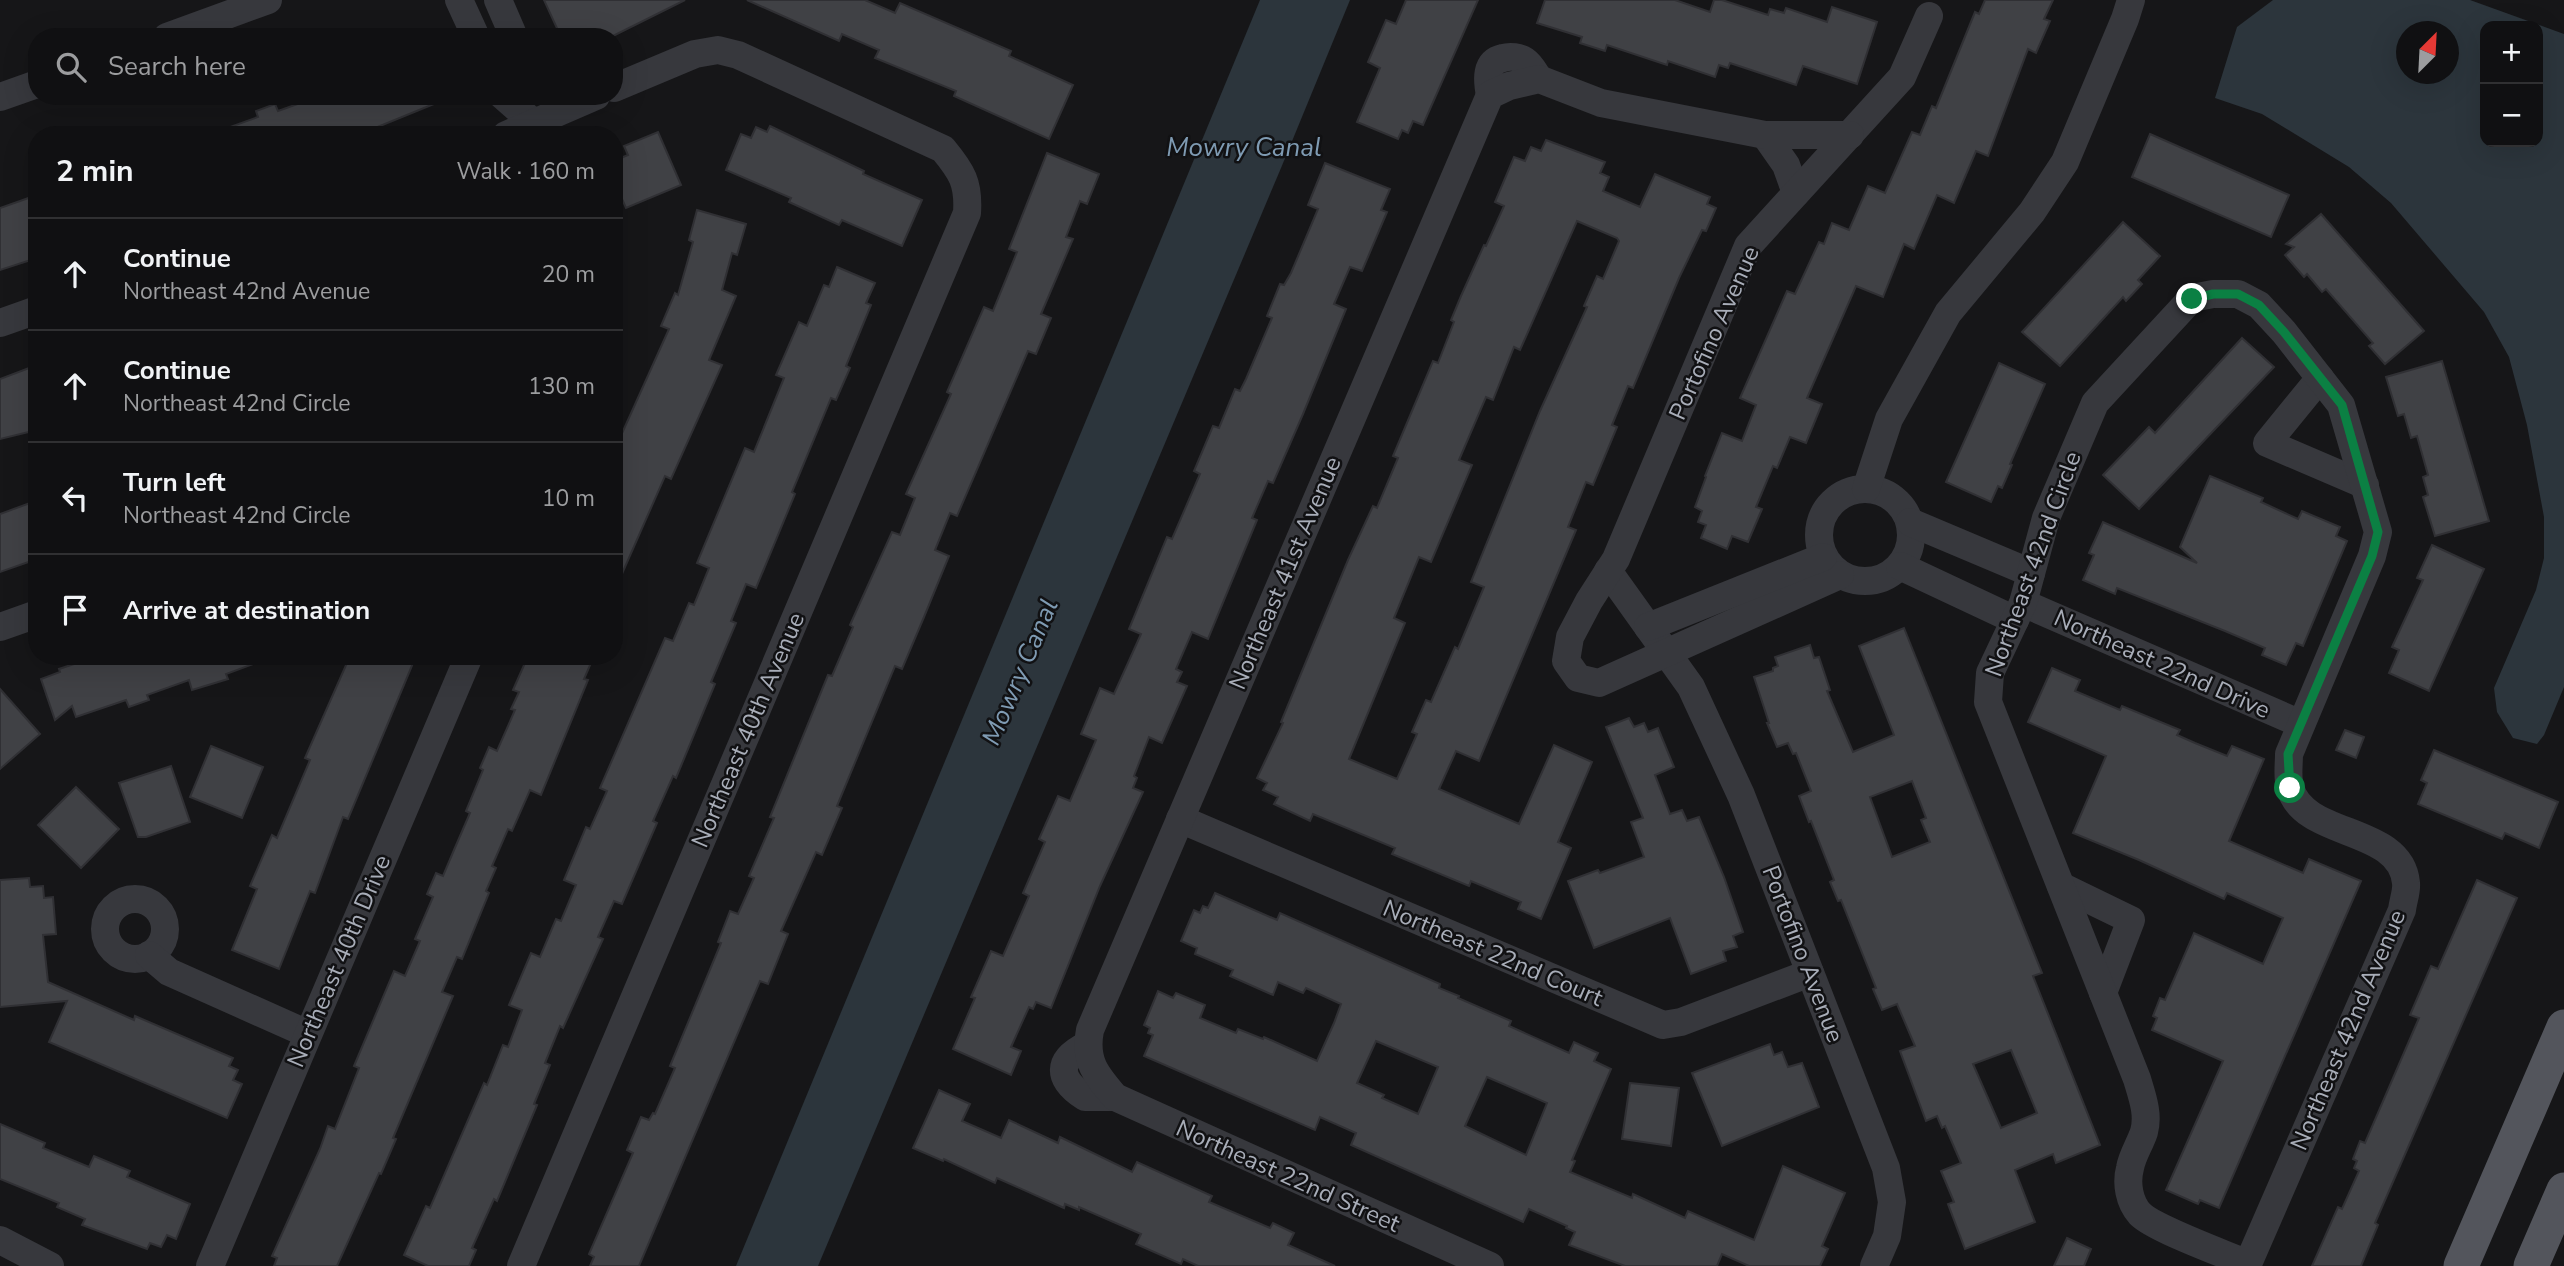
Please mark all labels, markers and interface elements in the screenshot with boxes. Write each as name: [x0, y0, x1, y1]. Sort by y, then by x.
north arrow: [2396, 21, 2459, 84]
map controls: [2480, 21, 2543, 147]
button: +: [2480, 21, 2543, 84]
search box: [28, 28, 623, 105]
icon: search: [52, 48, 90, 86]
text: Search here: [108, 49, 246, 84]
button: −: [2480, 84, 2543, 147]
water label: Mowry Canal: [1166, 130, 1322, 165]
text: 2 min: [56, 151, 134, 192]
text: Walk · 160 m: [456, 156, 595, 187]
text: Continue: [123, 241, 231, 276]
street label: Portofino Avenue: [1661, 241, 1767, 425]
icon: ahead: [56, 255, 94, 293]
text: 20 m: [542, 259, 595, 290]
text: Northeast 42nd Avenue: [123, 276, 370, 307]
route end: [2176, 283, 2207, 314]
text: Continue: [123, 353, 231, 388]
icon: ahead: [56, 367, 94, 405]
text: 130 m: [528, 371, 595, 402]
text: Northeast 42nd Circle: [123, 388, 351, 419]
street label: Northeast 42nd Circle: [1977, 447, 2089, 681]
street label: Northeast 41st Avenue: [1221, 452, 1349, 694]
text: Turn left: [123, 465, 226, 500]
icon: left: [56, 479, 94, 517]
text: 10 m: [542, 483, 595, 514]
text: Northeast 42nd Circle: [123, 500, 351, 531]
icon: arrive: [56, 591, 94, 629]
text: Arrive at destination: [123, 593, 370, 628]
water label: Mowry Canal: [973, 594, 1067, 750]
street label: Northeast 22nd Drive: [2049, 602, 2275, 726]
street label: Northeast 40th Avenue: [684, 608, 812, 852]
route start: [2274, 772, 2305, 803]
street label: Northeast 40th Drive: [280, 850, 398, 1072]
street label: Portofino Avenue: [1755, 861, 1851, 1047]
street label: Northeast 22nd Court: [1378, 892, 1609, 1014]
street label: Northeast 42nd Avenue: [2283, 905, 2413, 1155]
street label: Northeast 22nd Street: [1171, 1112, 1406, 1240]

